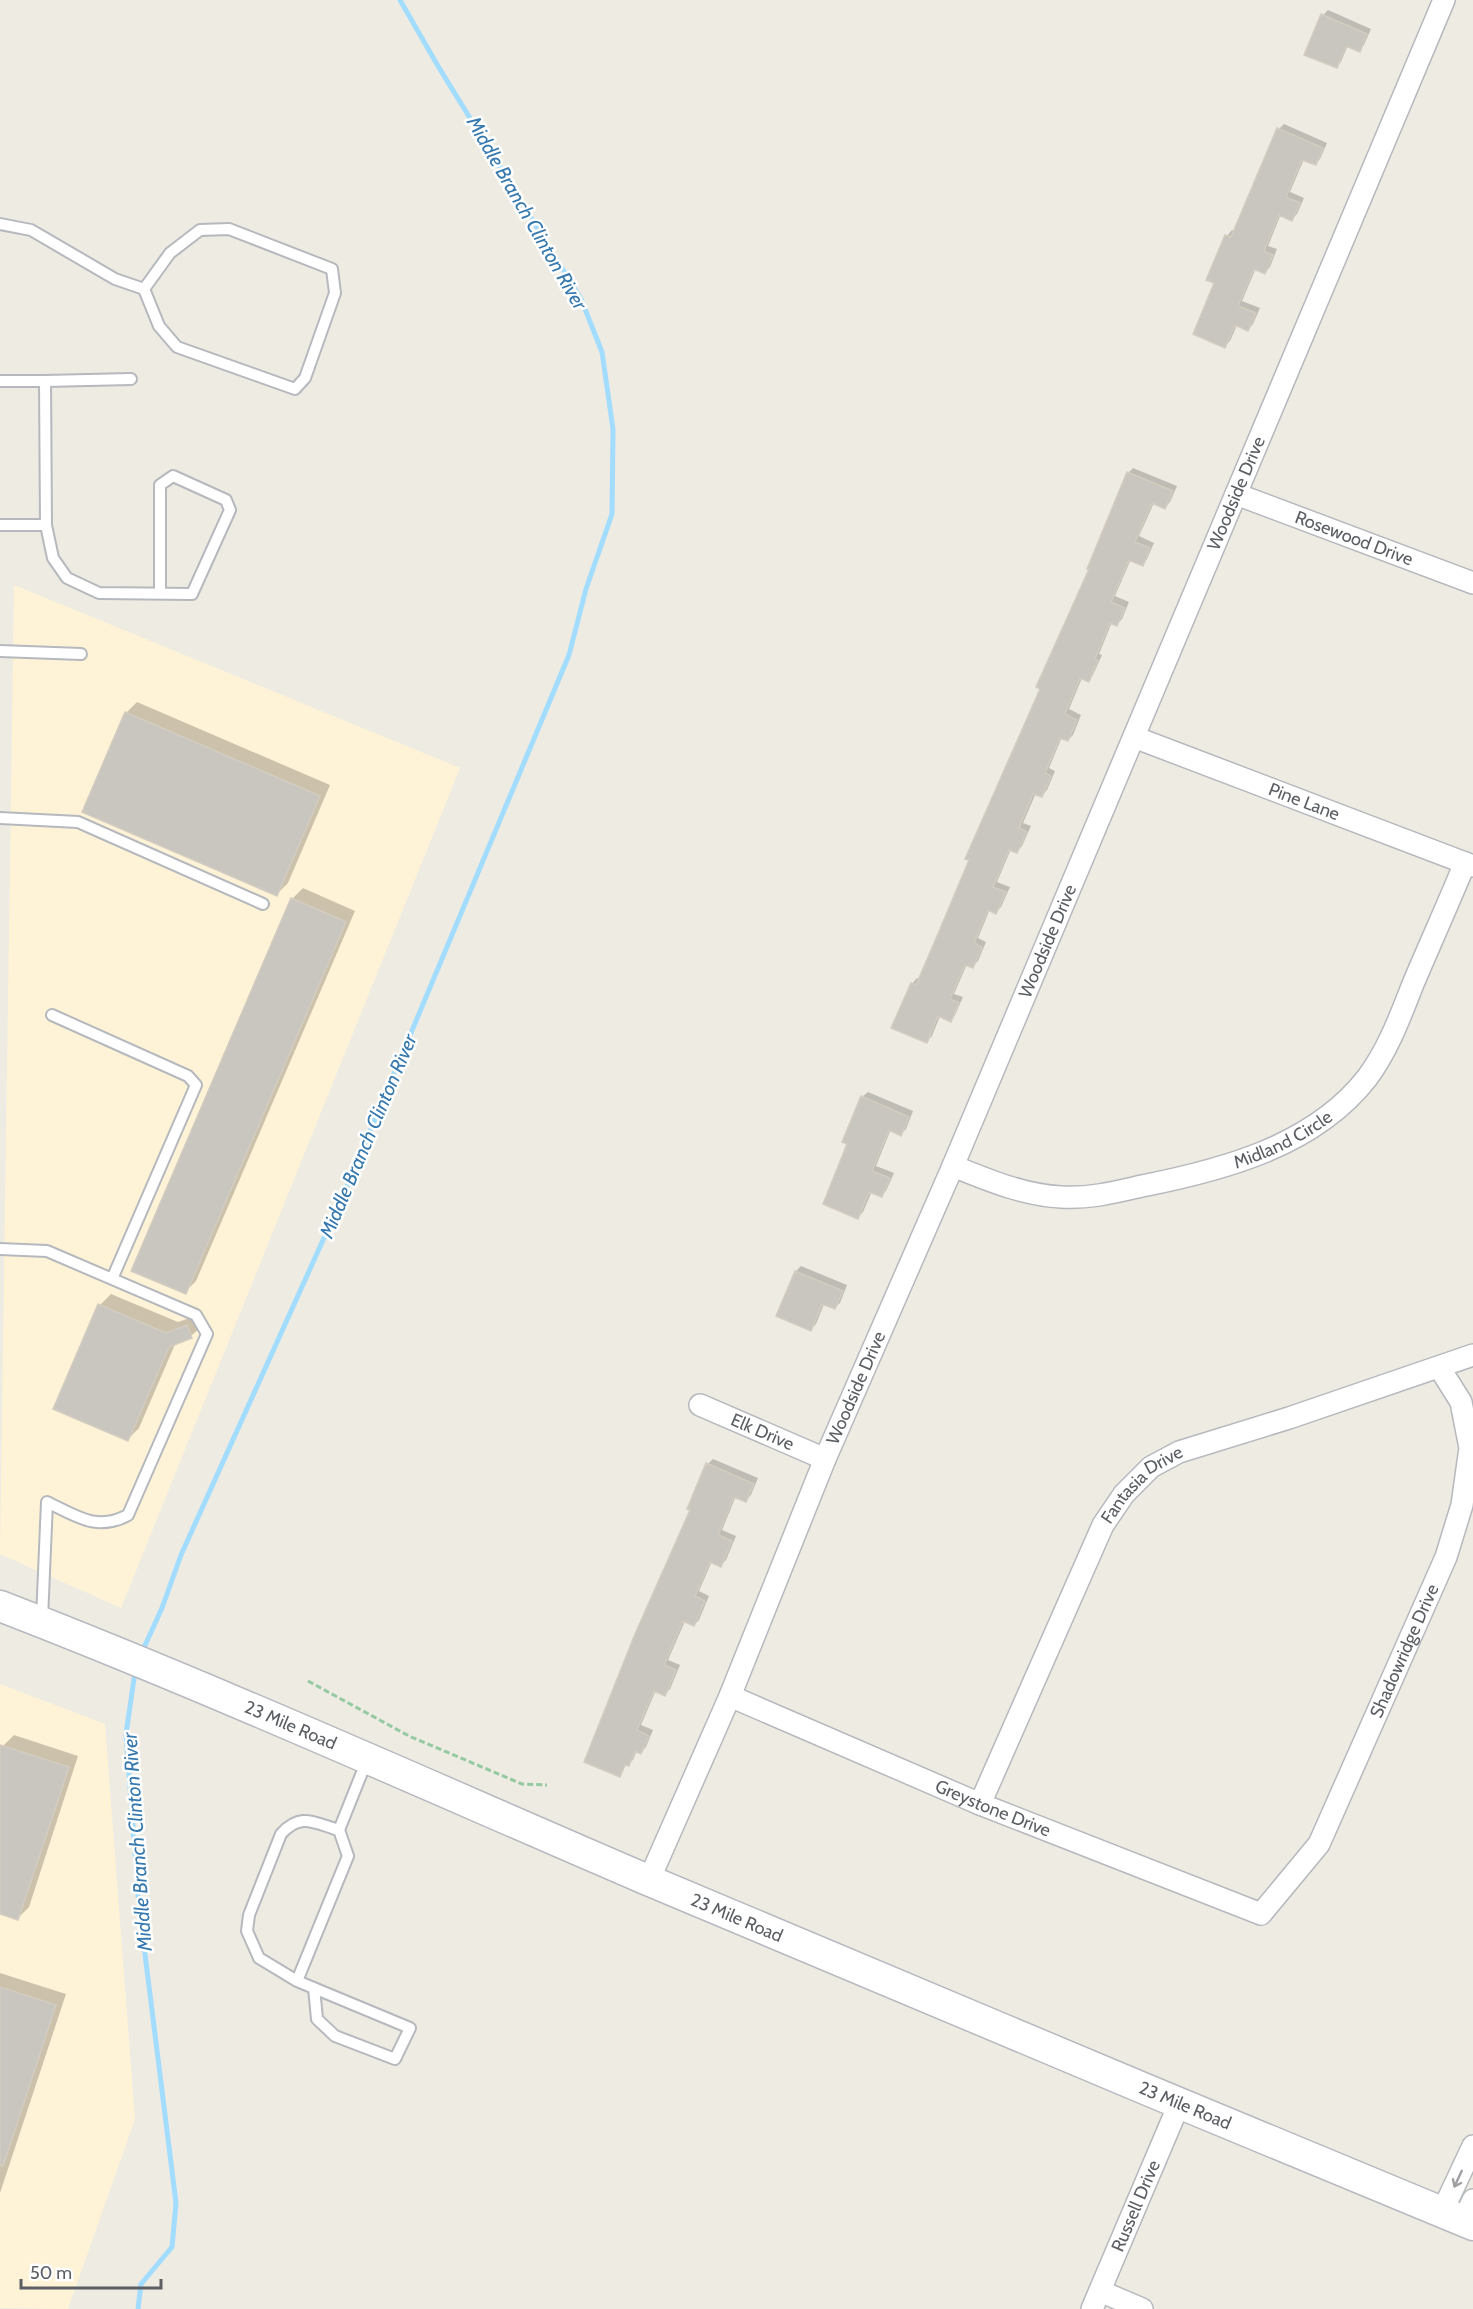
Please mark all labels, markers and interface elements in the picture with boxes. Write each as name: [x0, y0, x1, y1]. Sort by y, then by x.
water label: Middle Branch Clinton River: [461, 111, 593, 315]
street label: Woodside Drive: [1203, 433, 1270, 553]
street label: Rosewood Drive: [1292, 506, 1416, 570]
street label: Pine Lane: [1265, 778, 1343, 825]
street label: Woodside Drive: [1014, 881, 1081, 1001]
water label: Middle Branch Clinton River: [314, 1030, 422, 1242]
street label: Midland Circle: [1231, 1106, 1337, 1173]
street label: Woodside Drive: [822, 1328, 890, 1448]
street label: Elk Drive: [727, 1409, 797, 1455]
street label: Fantasia Drive: [1096, 1441, 1187, 1528]
street label: Shadowridge Drive: [1365, 1581, 1444, 1721]
street label: 23 Mile Road: [241, 1696, 340, 1755]
water label: Middle Branch Clinton River: [117, 1731, 157, 1953]
street label: Greystone Drive: [932, 1775, 1054, 1842]
street label: 23 Mile Road: [687, 1889, 786, 1947]
street label: 23 Mile Road: [1135, 2077, 1234, 2134]
street label: Russell Drive: [1107, 2157, 1165, 2255]
one-way arrow: [1451, 2169, 1463, 2187]
scale bar: [21, 2252, 160, 2290]
text: 50 m: [30, 2262, 72, 2284]

